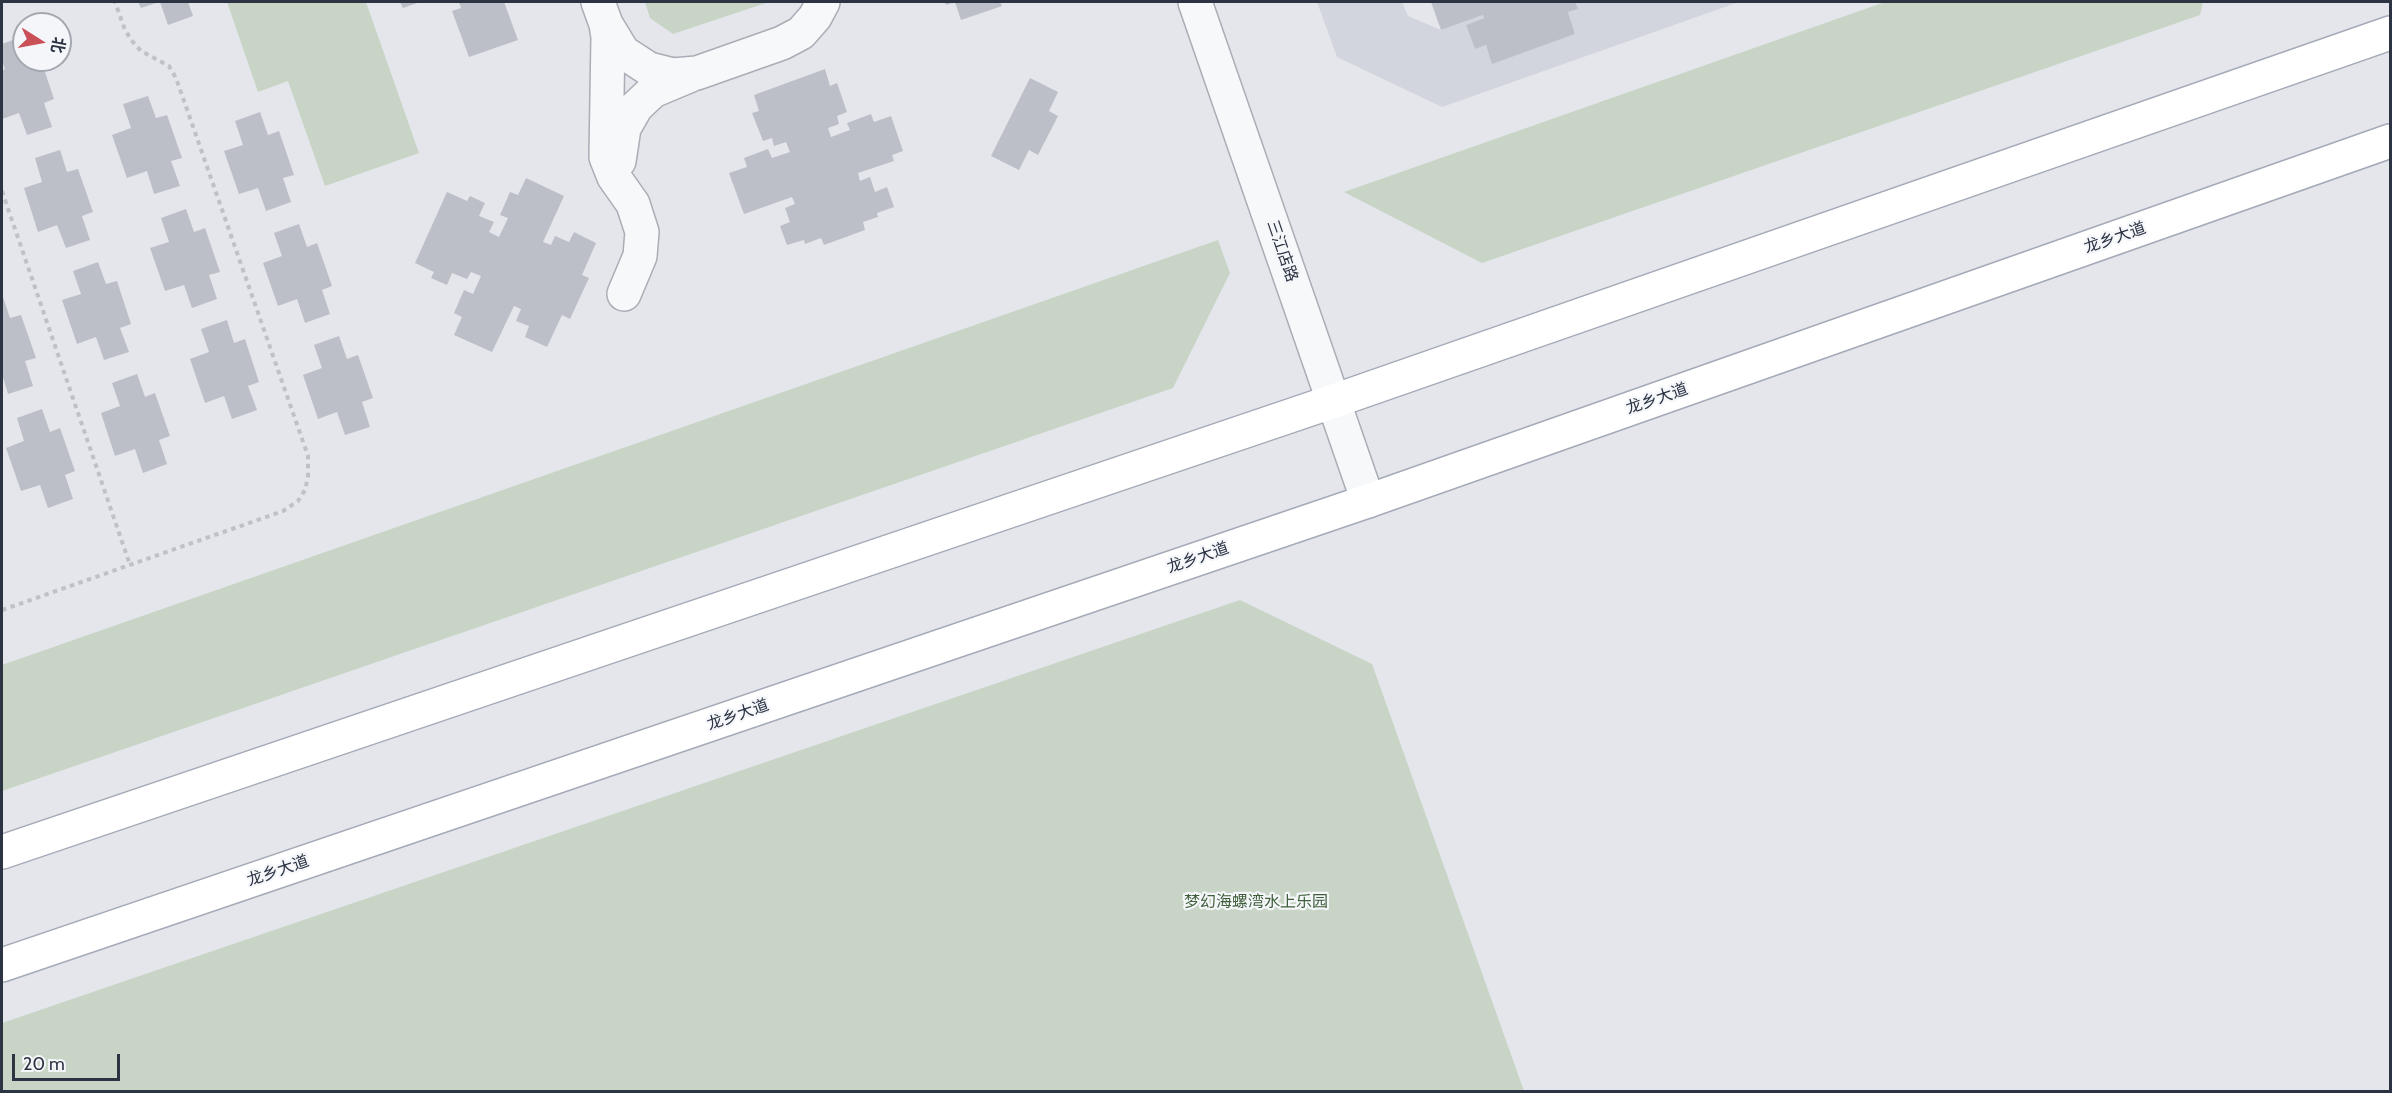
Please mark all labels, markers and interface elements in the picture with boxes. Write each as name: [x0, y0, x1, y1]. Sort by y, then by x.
north arrow: [12, 12, 72, 72]
text: 北: [47, 35, 69, 55]
street label: 三江店路: [1263, 218, 1301, 284]
street label: 龙乡大道: [2082, 219, 2148, 257]
street label: 龙乡大道: [1624, 380, 1690, 418]
street label: 龙乡大道: [1165, 539, 1231, 577]
street label: 龙乡大道: [705, 696, 771, 734]
street label: 龙乡大道: [245, 852, 311, 890]
park label: 梦幻海螺湾水上乐园: [1184, 892, 1328, 912]
scale bar: [15, 1042, 123, 1080]
text: 20 m: [23, 1053, 65, 1075]

